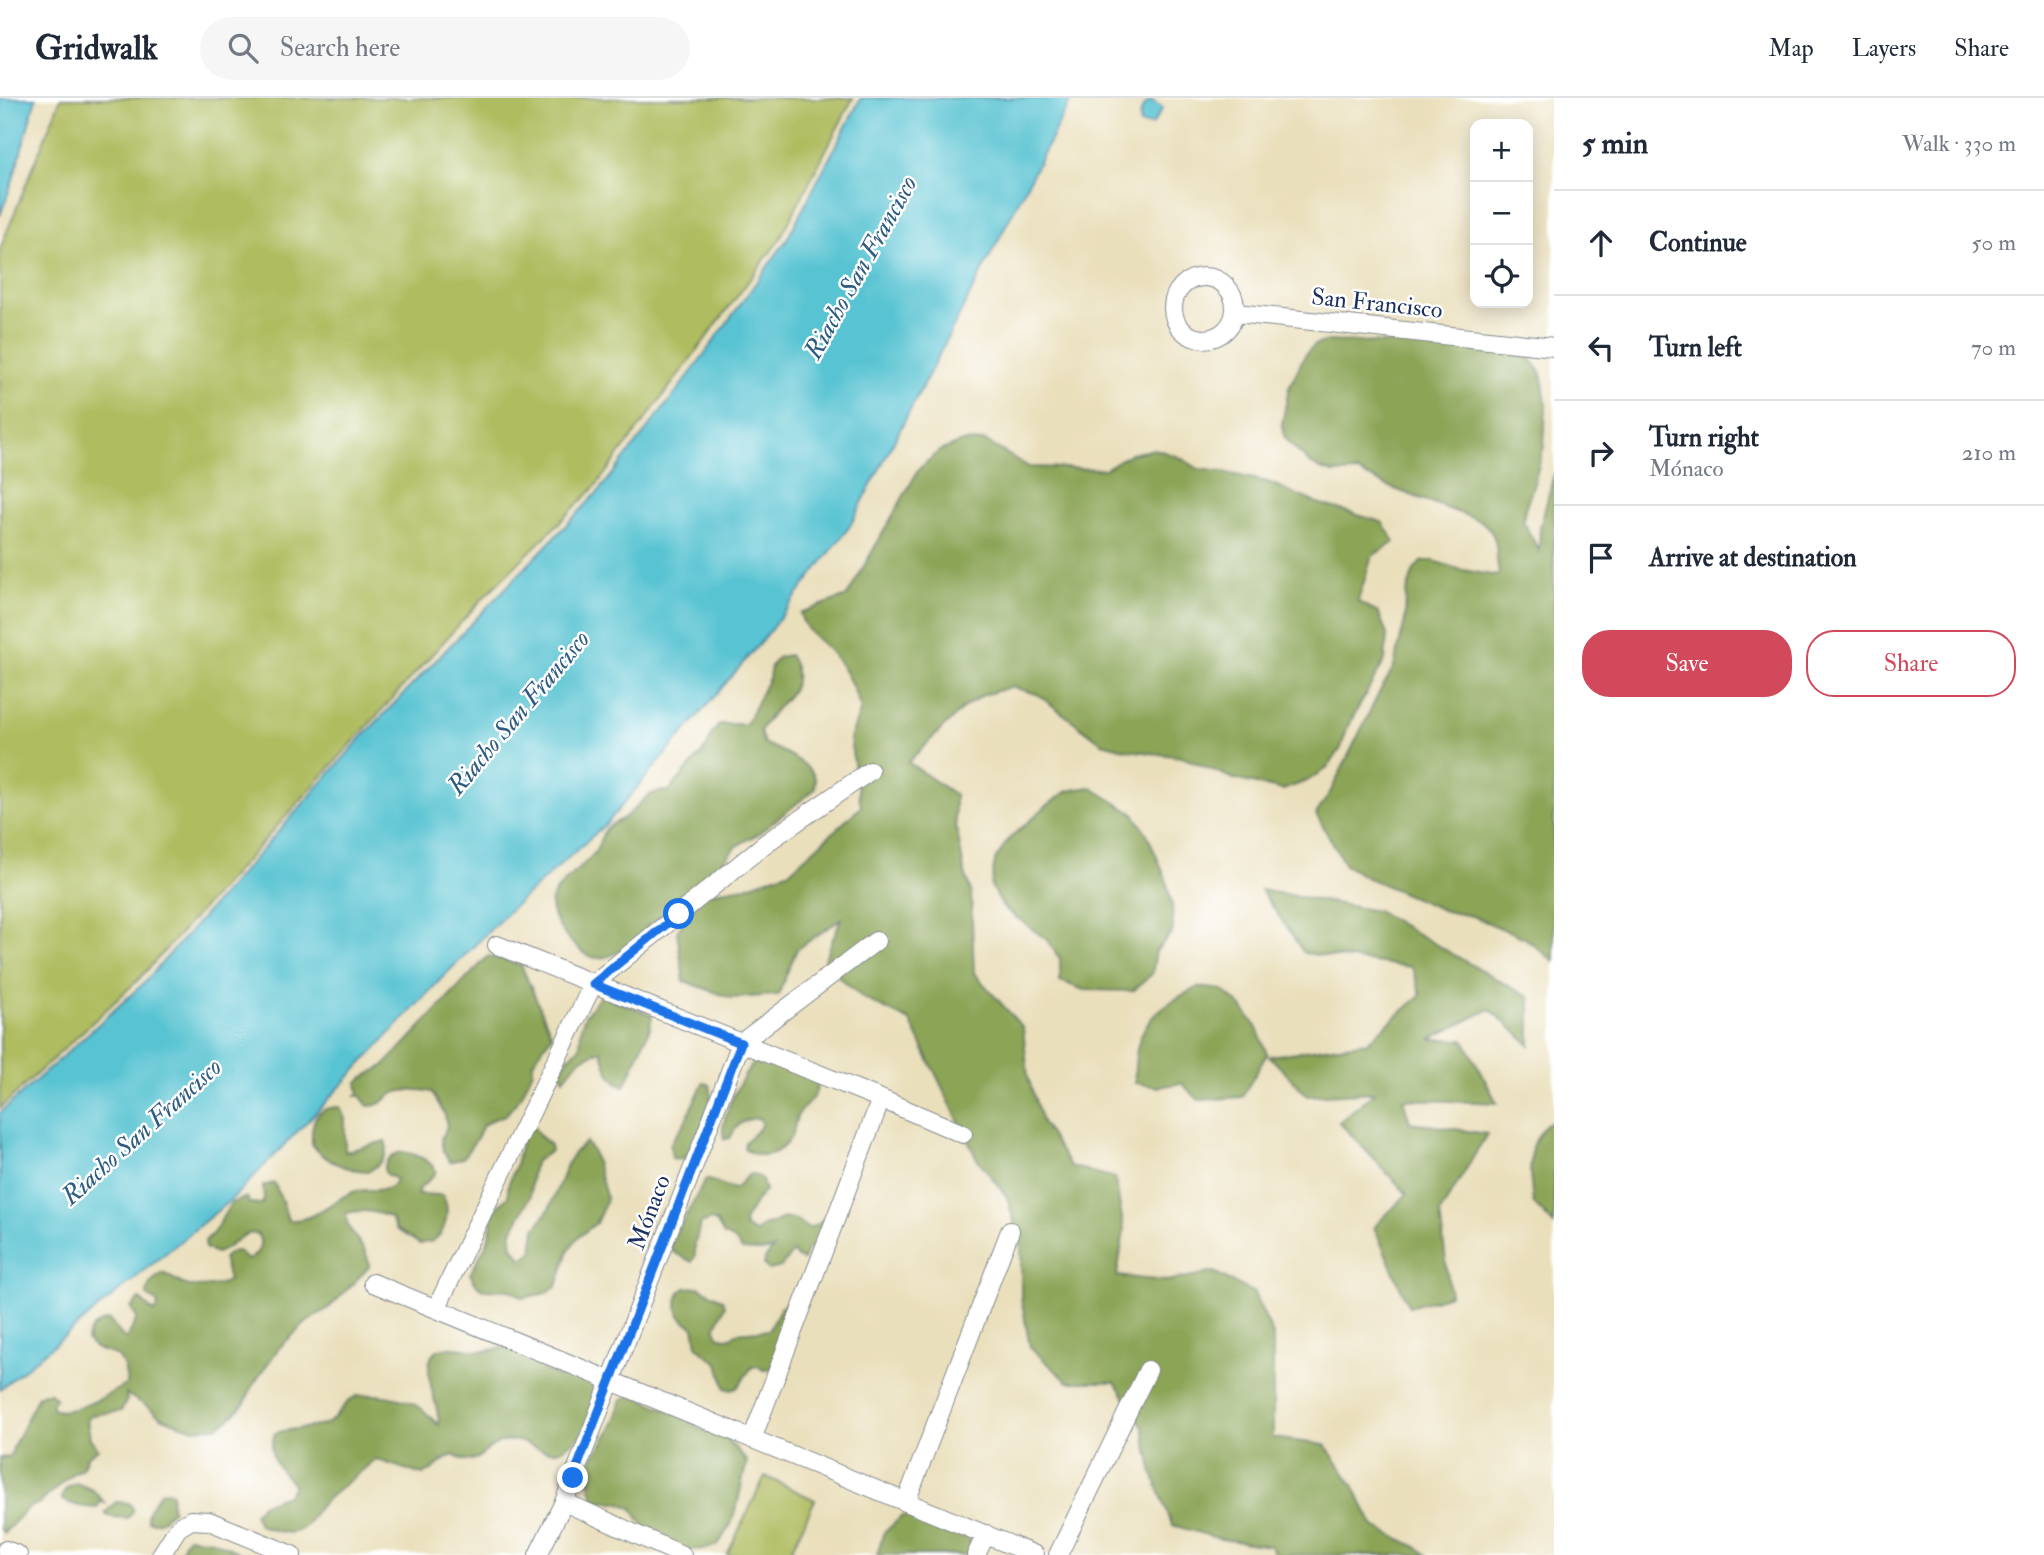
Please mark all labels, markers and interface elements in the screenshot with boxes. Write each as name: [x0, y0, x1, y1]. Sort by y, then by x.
search box: [200, 17, 690, 80]
text: Gridwalk: [35, 28, 158, 69]
icon: search: [224, 29, 262, 67]
text: Search here: [280, 32, 400, 64]
text: Map: [1769, 33, 1814, 64]
text: Layers: [1852, 33, 1916, 64]
text: Share: [1954, 33, 2009, 64]
map controls: [1470, 119, 1533, 308]
button: +: [1470, 119, 1533, 182]
text: 5 min: [1582, 125, 1648, 162]
text: Walk · 330 m: [1902, 129, 2016, 158]
water label: Riacho San Francisco: [797, 170, 924, 366]
button: −: [1470, 182, 1533, 245]
icon: ahead: [1582, 224, 1620, 262]
text: Continue: [1649, 227, 1747, 259]
text: 50 m: [1972, 228, 2016, 257]
button: locate: [1470, 245, 1533, 308]
street label: San Francisco: [1310, 281, 1444, 326]
icon: left: [1582, 329, 1620, 367]
text: Turn left: [1649, 332, 1742, 364]
text: 70 m: [1971, 333, 2016, 362]
text: Turn right: [1649, 422, 1759, 454]
icon: right: [1582, 434, 1620, 472]
text: 210 m: [1962, 438, 2016, 467]
text: Mónaco: [1649, 454, 1723, 483]
icon: arrive: [1582, 539, 1620, 577]
text: Arrive at destination: [1649, 542, 1857, 574]
water label: Riacho San Francisco: [440, 624, 597, 802]
button: Save: [1582, 630, 1792, 697]
button: Share: [1806, 630, 2016, 697]
route start: [663, 898, 694, 929]
water label: Riacho San Francisco: [54, 1051, 228, 1213]
street label: Mónaco: [621, 1170, 678, 1254]
route end: [557, 1462, 588, 1493]

